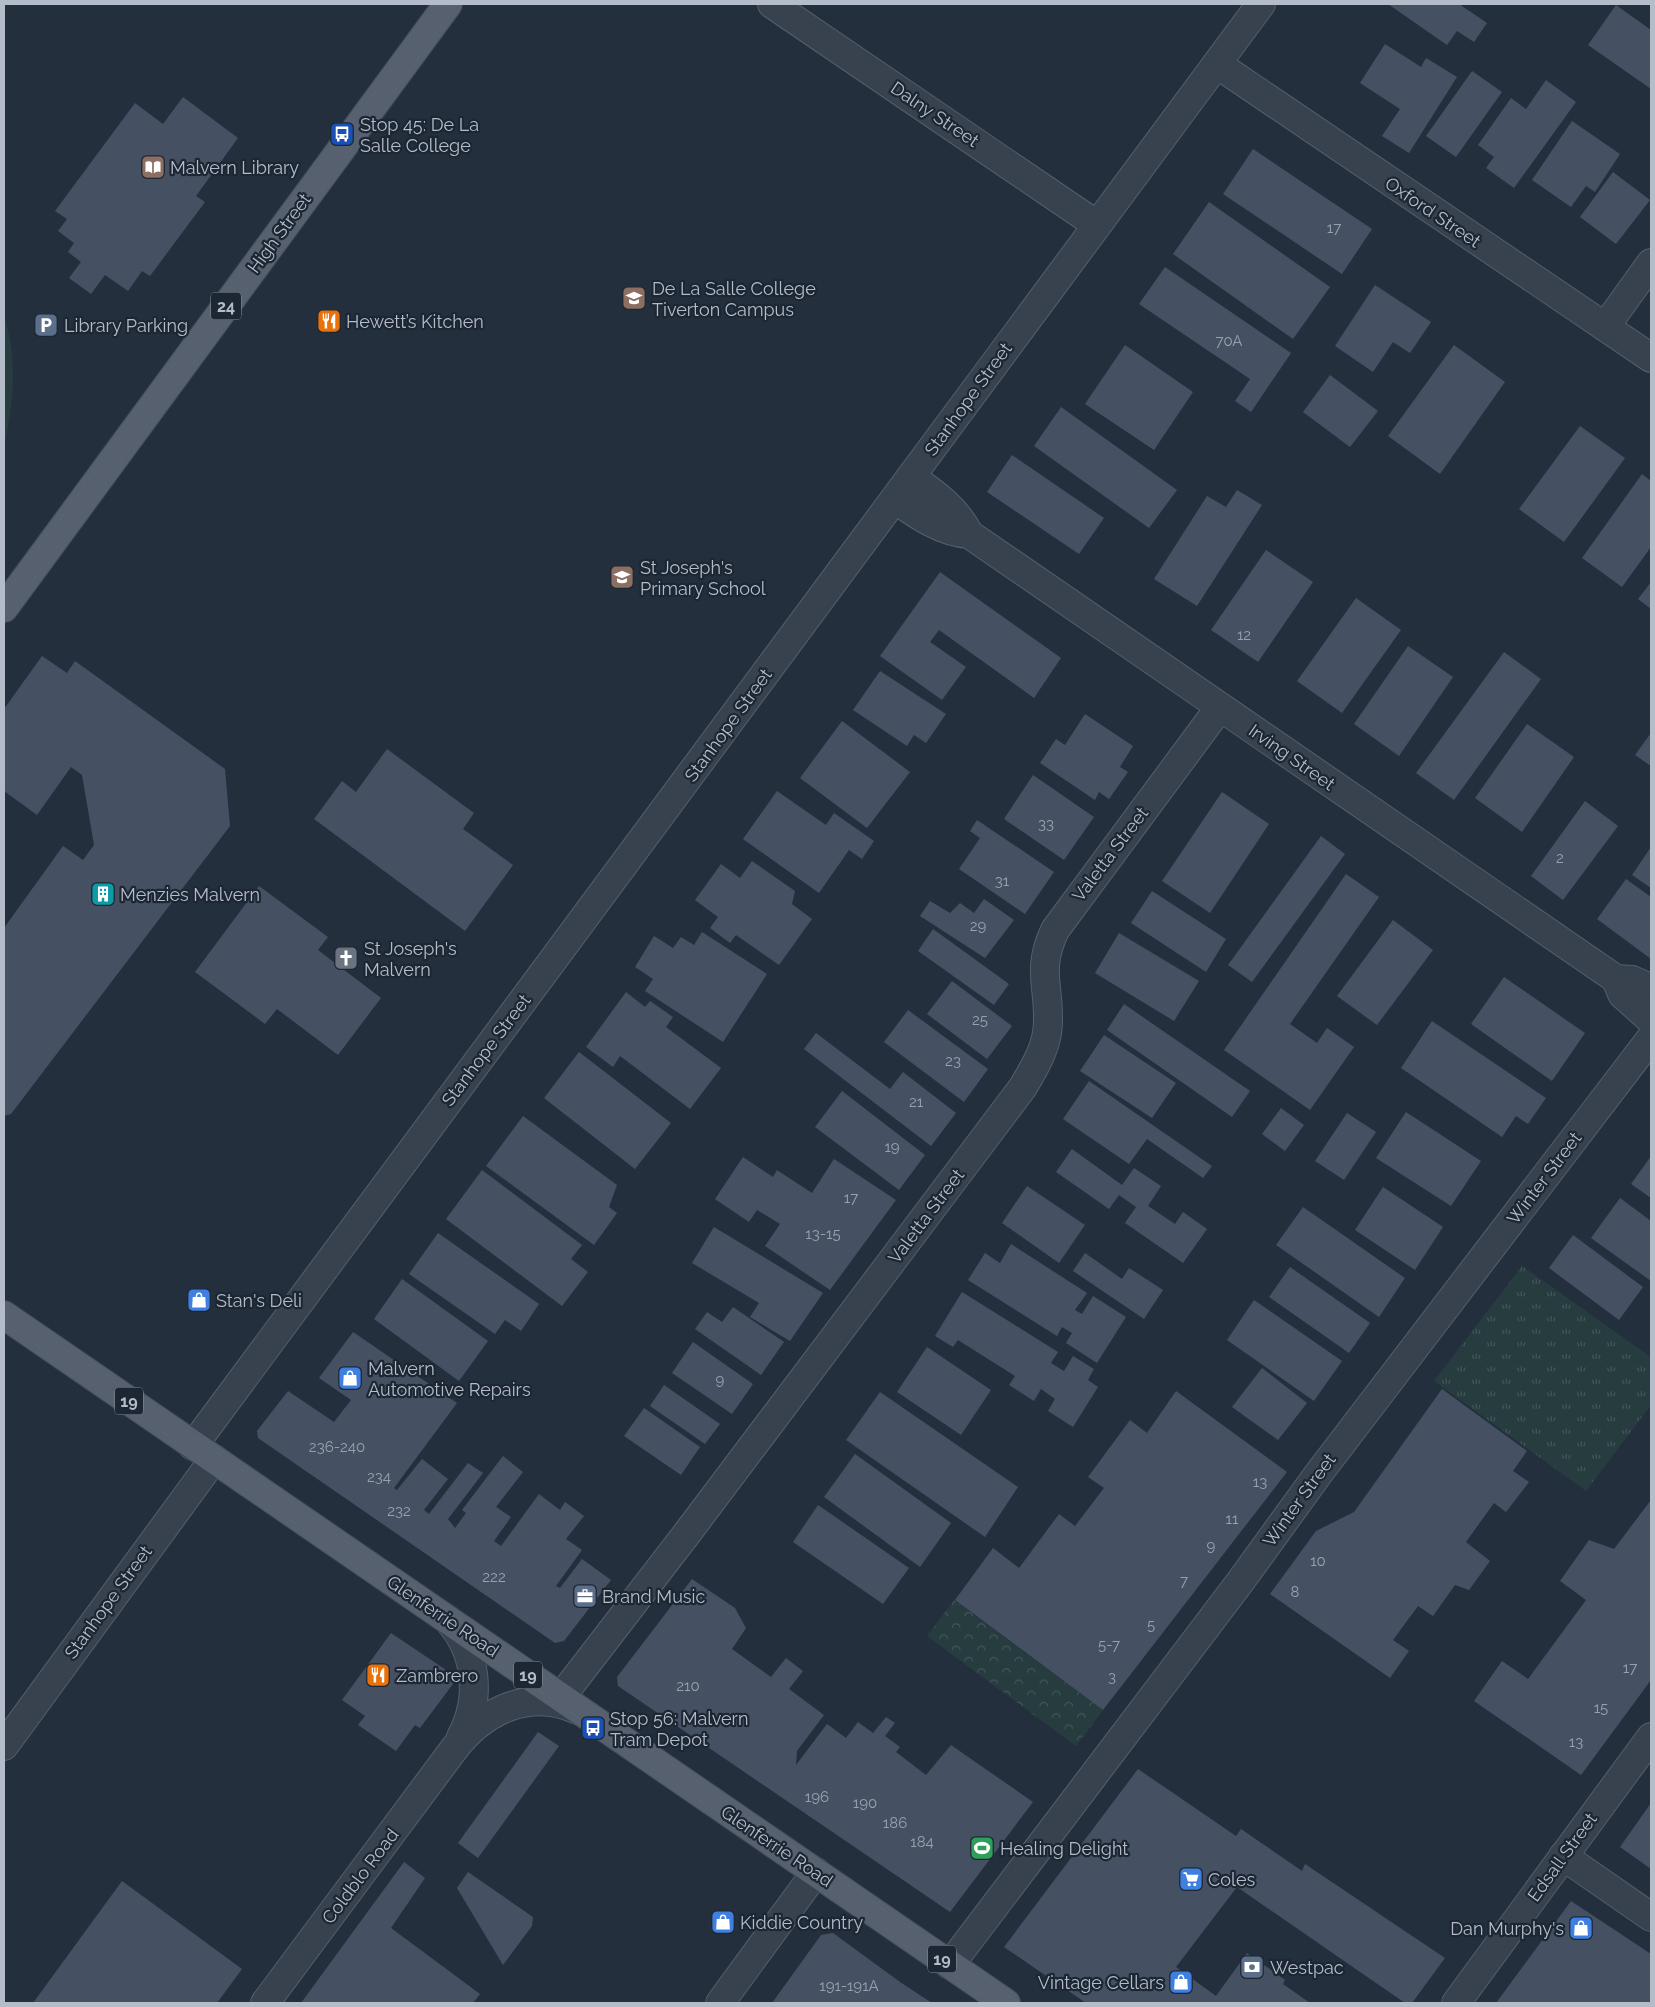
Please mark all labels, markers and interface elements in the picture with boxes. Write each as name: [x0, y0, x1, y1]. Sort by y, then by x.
street label: Dalny Street: [887, 77, 983, 151]
place label: Stop 45: De La Salle College: [360, 114, 479, 156]
bus stop icon: Stop 45: De La Salle College: [329, 121, 355, 147]
library icon: Malvern Library: [140, 154, 166, 180]
place label: Malvern Library: [170, 157, 299, 178]
street label: Oxford Street: [1381, 172, 1485, 252]
street label: High Street: [243, 189, 315, 277]
house number: 17: [1327, 219, 1341, 237]
place label: De La Salle College Tiverton Campus: [652, 278, 816, 320]
school or university icon: De La Salle College Tiverton Campus: [621, 285, 647, 311]
road number: 24: [211, 292, 241, 320]
restaurant icon: Hewett’s Kitchen: [316, 308, 342, 334]
place label: Hewett’s Kitchen: [346, 311, 484, 332]
parking icon: Library Parking: [33, 312, 59, 338]
place label: Library Parking: [64, 315, 188, 336]
house number: 70A: [1215, 332, 1243, 350]
street label: Stanhope Street: [920, 338, 1016, 460]
place label: St Joseph's Primary School: [640, 557, 766, 599]
school or university icon: St Joseph's Primary School: [609, 564, 635, 590]
house number: 12: [1237, 626, 1251, 644]
street label: Stanhope Street: [680, 664, 776, 786]
street label: Irving Street: [1245, 720, 1339, 794]
street label: Valetta Street: [1068, 803, 1152, 905]
house number: 33: [1038, 815, 1054, 833]
house number: 2: [1556, 849, 1564, 867]
house number: 31: [995, 872, 1010, 890]
building icon: Menzies Malvern: [90, 881, 116, 907]
place label: Menzies Malvern: [120, 884, 260, 905]
house number: 29: [970, 917, 987, 935]
place label: St Joseph's Malvern: [364, 938, 457, 980]
church icon: St Joseph's Malvern: [333, 945, 359, 971]
street label: Stanhope Street: [437, 990, 535, 1110]
house number: 25: [972, 1011, 988, 1029]
house number: 23: [945, 1052, 961, 1070]
house number: 21: [909, 1093, 924, 1111]
street label: Winter Street: [1503, 1128, 1585, 1228]
house number: 19: [884, 1138, 900, 1156]
street label: Valetta Street: [884, 1165, 968, 1267]
house number: 17: [844, 1189, 858, 1207]
house number: 13-15: [805, 1225, 841, 1243]
shop icon: Stan's Deli: [186, 1287, 212, 1313]
place label: Stan's Deli: [216, 1290, 302, 1311]
place label: Malvern Automotive Repairs: [368, 1358, 531, 1400]
shop icon: Malvern Automotive Repairs: [337, 1365, 363, 1391]
house number: 9: [716, 1371, 725, 1389]
road number: 19: [115, 1388, 143, 1414]
house number: 236-240: [309, 1438, 365, 1456]
street label: Winter Street: [1258, 1449, 1340, 1551]
house number: 234: [367, 1468, 391, 1486]
house number: 13: [1253, 1473, 1267, 1491]
house number: 232: [387, 1502, 411, 1520]
house number: 11: [1226, 1510, 1239, 1528]
house number: 9: [1207, 1537, 1216, 1555]
street label: Stanhope Street: [60, 1541, 156, 1663]
house number: 10: [1310, 1552, 1326, 1570]
house number: 222: [482, 1568, 506, 1586]
street label: Glenferrie Road: [383, 1571, 503, 1661]
house number: 7: [1180, 1572, 1188, 1590]
office icon: Brand Music: [572, 1583, 598, 1609]
house number: 8: [1291, 1583, 1300, 1601]
place label: Brand Music: [602, 1586, 705, 1607]
house number: 5: [1147, 1616, 1155, 1634]
house number: 5-7: [1098, 1636, 1120, 1654]
house number: 17: [1623, 1659, 1637, 1677]
restaurant icon: Zambrero: [365, 1662, 391, 1688]
road number: 19: [514, 1662, 542, 1688]
place label: Zambrero: [396, 1665, 478, 1686]
house number: 3: [1108, 1668, 1116, 1686]
house number: 210: [676, 1677, 700, 1695]
house number: 15: [1594, 1699, 1608, 1717]
place label: Stop 56: Malvern Tram Depot: [610, 1708, 748, 1750]
bus stop icon: Stop 56: Malvern Tram Depot: [580, 1715, 606, 1741]
house number: 13: [1569, 1733, 1583, 1751]
house number: 196: [805, 1788, 829, 1806]
house number: 190: [853, 1794, 877, 1812]
street label: Glenferrie Road: [717, 1801, 837, 1891]
street label: Edsall Street: [1523, 1809, 1601, 1905]
house number: 186: [883, 1814, 907, 1832]
street label: Coldblo Road: [317, 1824, 403, 1928]
house number: 184: [910, 1833, 934, 1851]
sports icon: Healing Delight: [969, 1835, 995, 1861]
place label: Healing Delight: [1000, 1838, 1128, 1859]
supermarket icon: Coles: [1178, 1866, 1204, 1892]
place label: Coles: [1208, 1869, 1256, 1890]
shop icon: Kiddie Country: [710, 1909, 736, 1935]
place label: Kiddie Country: [740, 1912, 863, 1933]
shop icon: Dan Murphy's: [1568, 1915, 1594, 1941]
place label: Dan Murphy's: [1450, 1918, 1564, 1939]
road number: 19: [928, 1946, 956, 1972]
bank icon: Westpac: [1239, 1954, 1265, 1980]
place label: Westpac: [1270, 1957, 1344, 1978]
shop icon: Vintage Cellars: [1168, 1969, 1194, 1995]
place label: Vintage Cellars: [1038, 1972, 1164, 1993]
house number: 191-191A: [819, 1977, 879, 1995]

